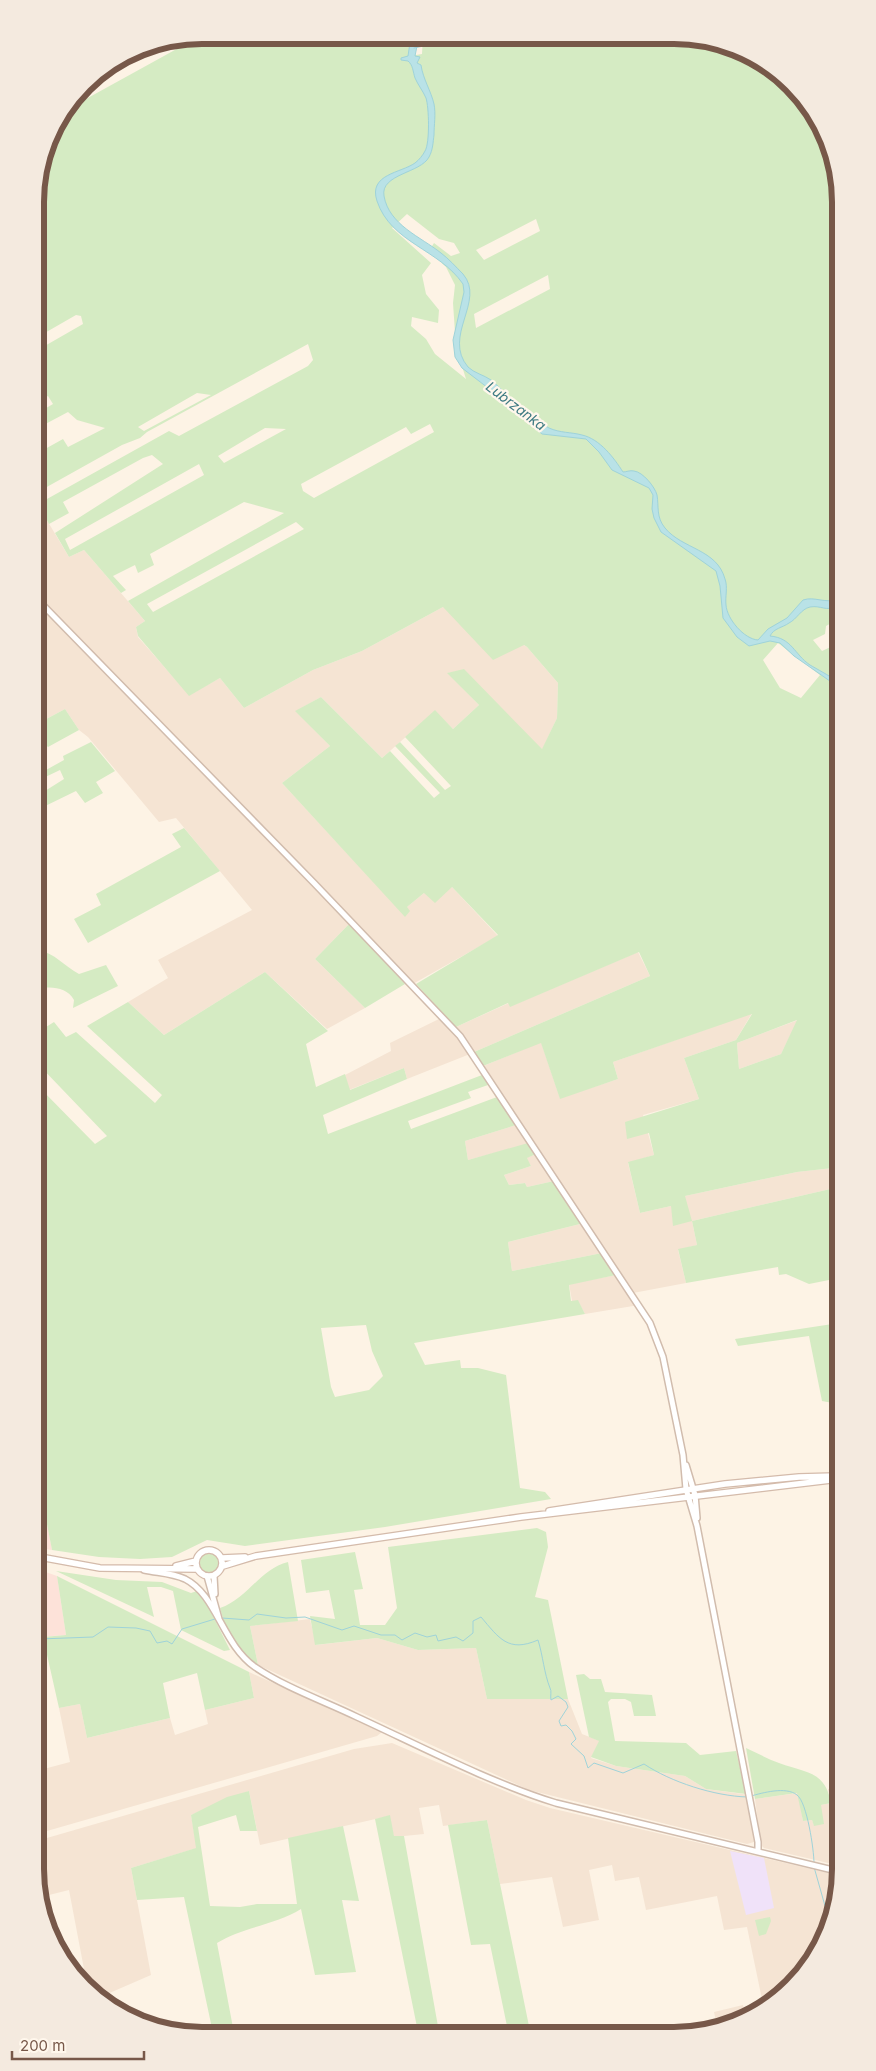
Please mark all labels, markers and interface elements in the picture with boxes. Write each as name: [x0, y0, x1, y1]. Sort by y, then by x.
water label: Lubrzanka: [483, 378, 550, 434]
scale bar: [12, 2028, 145, 2060]
text: 200 m: [20, 2036, 65, 2055]

